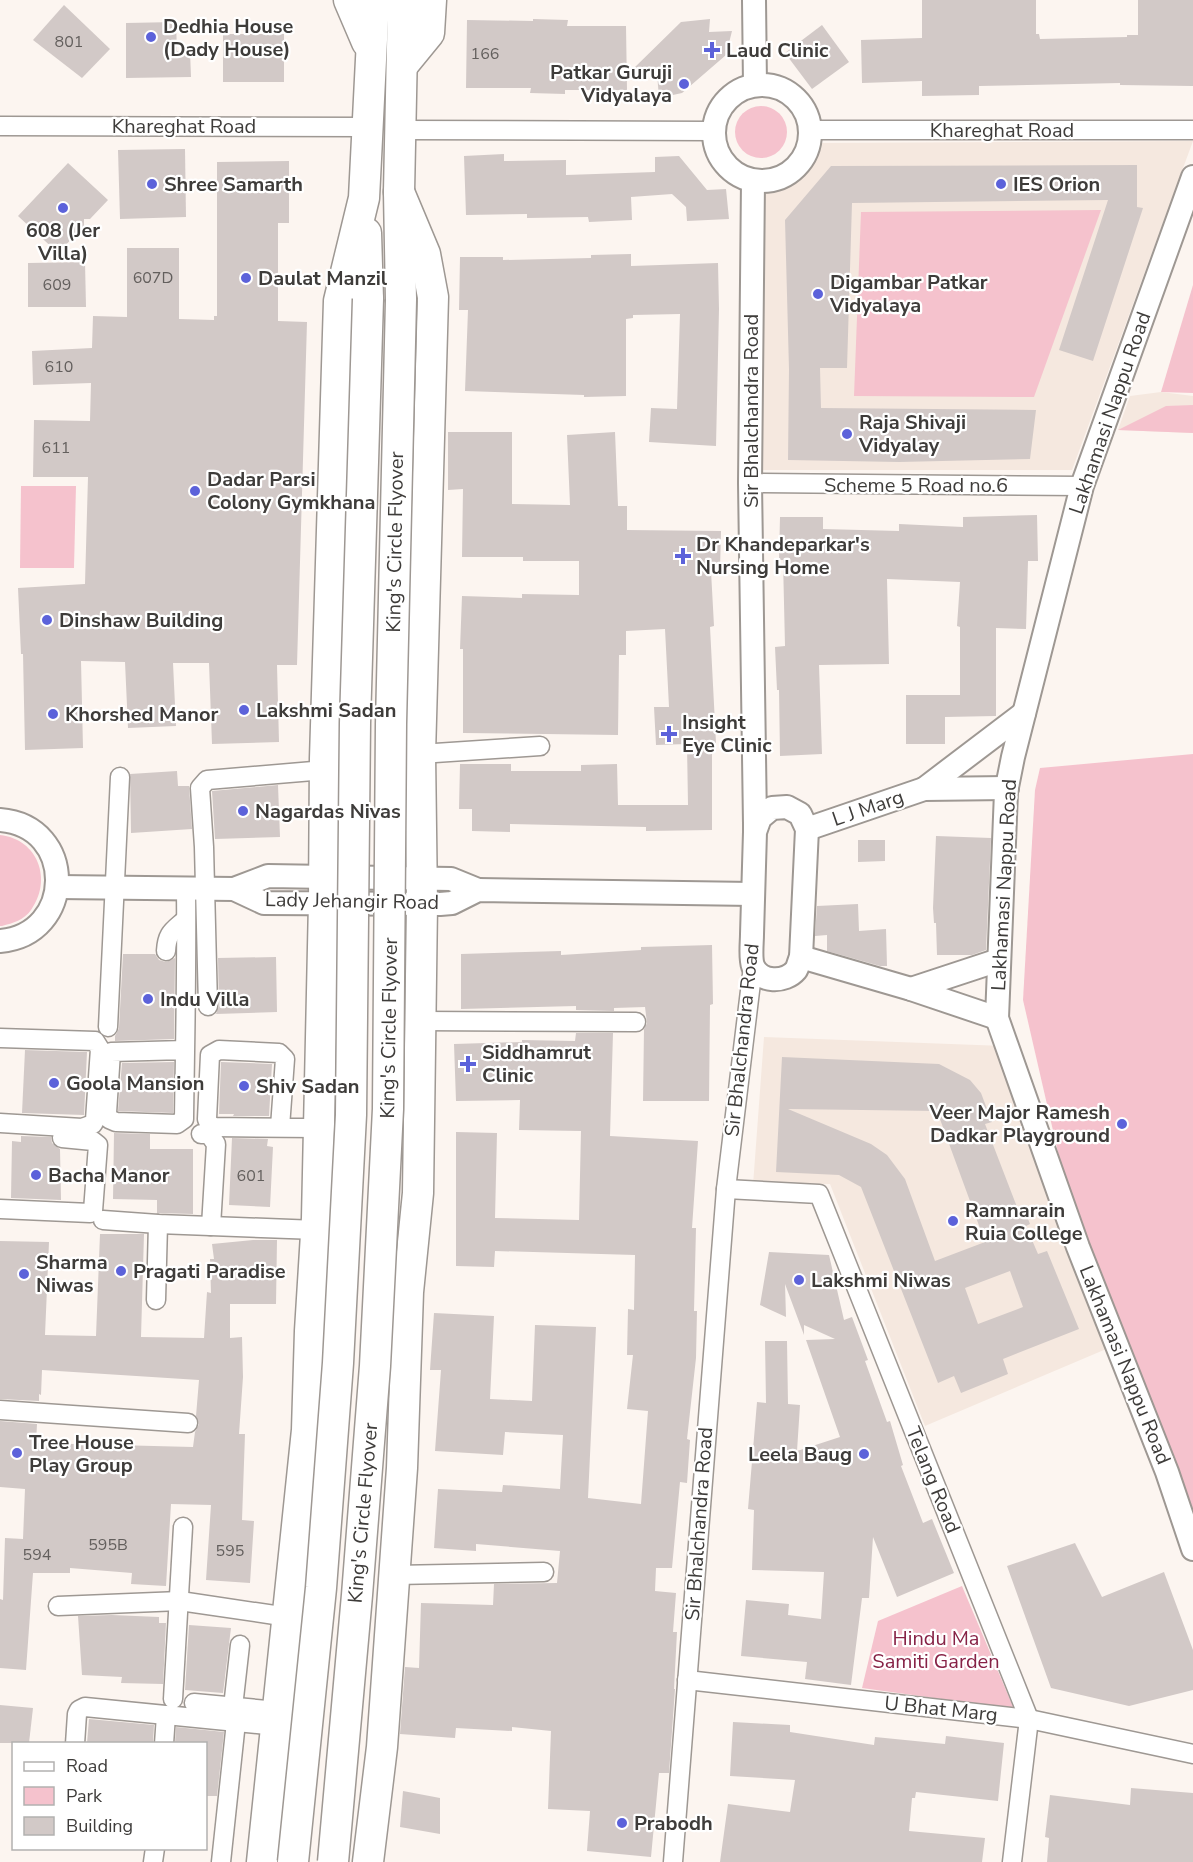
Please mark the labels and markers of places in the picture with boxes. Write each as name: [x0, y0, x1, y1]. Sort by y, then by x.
place label: Dedhia House (Dady House): [163, 13, 294, 63]
marker: Dedhia House (Dady House): [144, 30, 158, 44]
place label: Laud Clinic: [726, 37, 829, 64]
marker: Laud Clinic: [703, 41, 721, 59]
place label: Patkar Guruji Vidyalaya: [550, 59, 672, 109]
marker: Patkar Guruji Vidyalaya: [677, 77, 691, 91]
place label: Shree Samarth: [164, 171, 303, 198]
place label: IES Orion: [1013, 171, 1100, 198]
marker: Shree Samarth: [145, 177, 159, 191]
marker: IES Orion: [994, 177, 1008, 191]
marker: 608 (Jer Villa): [56, 201, 70, 215]
place label: 608 (Jer Villa): [26, 217, 100, 267]
place label: Daulat Manzil: [258, 265, 388, 292]
place label: Digambar Patkar Vidyalaya: [829, 269, 988, 319]
marker: Daulat Manzil: [239, 271, 253, 285]
marker: Digambar Patkar Vidyalaya: [811, 287, 825, 301]
place label: Raja Shivaji Vidyalay: [858, 409, 966, 459]
marker: Raja Shivaji Vidyalay: [840, 427, 854, 441]
place label: Dadar Parsi Colony Gymkhana: [207, 466, 376, 516]
marker: Dadar Parsi Colony Gymkhana: [188, 484, 202, 498]
place label: Dr Khandeparkar's Nursing Home: [696, 531, 870, 581]
marker: Dr Khandeparkar's Nursing Home: [674, 547, 692, 565]
place label: Dinshaw Building: [59, 607, 223, 634]
marker: Dinshaw Building: [40, 613, 54, 627]
place label: Lakshmi Sadan: [256, 697, 396, 724]
place label: Khorshed Manor: [65, 701, 218, 728]
marker: Lakshmi Sadan: [237, 703, 251, 717]
marker: Khorshed Manor: [46, 707, 60, 721]
place label: Insight Eye Clinic: [682, 709, 772, 759]
marker: Insight Eye Clinic: [660, 725, 678, 743]
place label: Nagardas Nivas: [255, 798, 401, 825]
marker: Nagardas Nivas: [236, 804, 250, 818]
place label: Indu Villa: [160, 986, 249, 1013]
marker: Indu Villa: [141, 992, 155, 1006]
place label: Siddhamrut Clinic: [482, 1039, 591, 1089]
marker: Siddhamrut Clinic: [459, 1055, 477, 1073]
place label: Goola Mansion: [66, 1070, 205, 1097]
place label: Shiv Sadan: [256, 1073, 360, 1100]
marker: Goola Mansion: [47, 1076, 61, 1090]
marker: Shiv Sadan: [237, 1079, 251, 1093]
place label: Veer Major Ramesh Dadkar Playground: [928, 1099, 1110, 1149]
marker: Veer Major Ramesh Dadkar Playground: [1115, 1117, 1129, 1131]
place label: Bacha Manor: [48, 1162, 170, 1189]
marker: Bacha Manor: [29, 1168, 43, 1182]
place label: Ramnarain Ruia College: [965, 1197, 1083, 1247]
marker: Ramnarain Ruia College: [946, 1214, 960, 1228]
place label: Sharma Niwas: [36, 1249, 108, 1299]
place label: Pragati Paradise: [133, 1258, 286, 1285]
marker: Pragati Paradise: [114, 1264, 128, 1278]
marker: Sharma Niwas: [17, 1267, 31, 1281]
place label: Lakshmi Niwas: [811, 1267, 951, 1294]
marker: Lakshmi Niwas: [792, 1273, 806, 1287]
place label: Tree House Play Group: [29, 1429, 134, 1479]
place label: Leela Baug: [748, 1441, 852, 1468]
marker: Tree House Play Group: [10, 1446, 24, 1460]
marker: Leela Baug: [857, 1447, 871, 1461]
place label: Prabodh: [634, 1810, 713, 1837]
marker: Prabodh: [615, 1816, 629, 1830]

